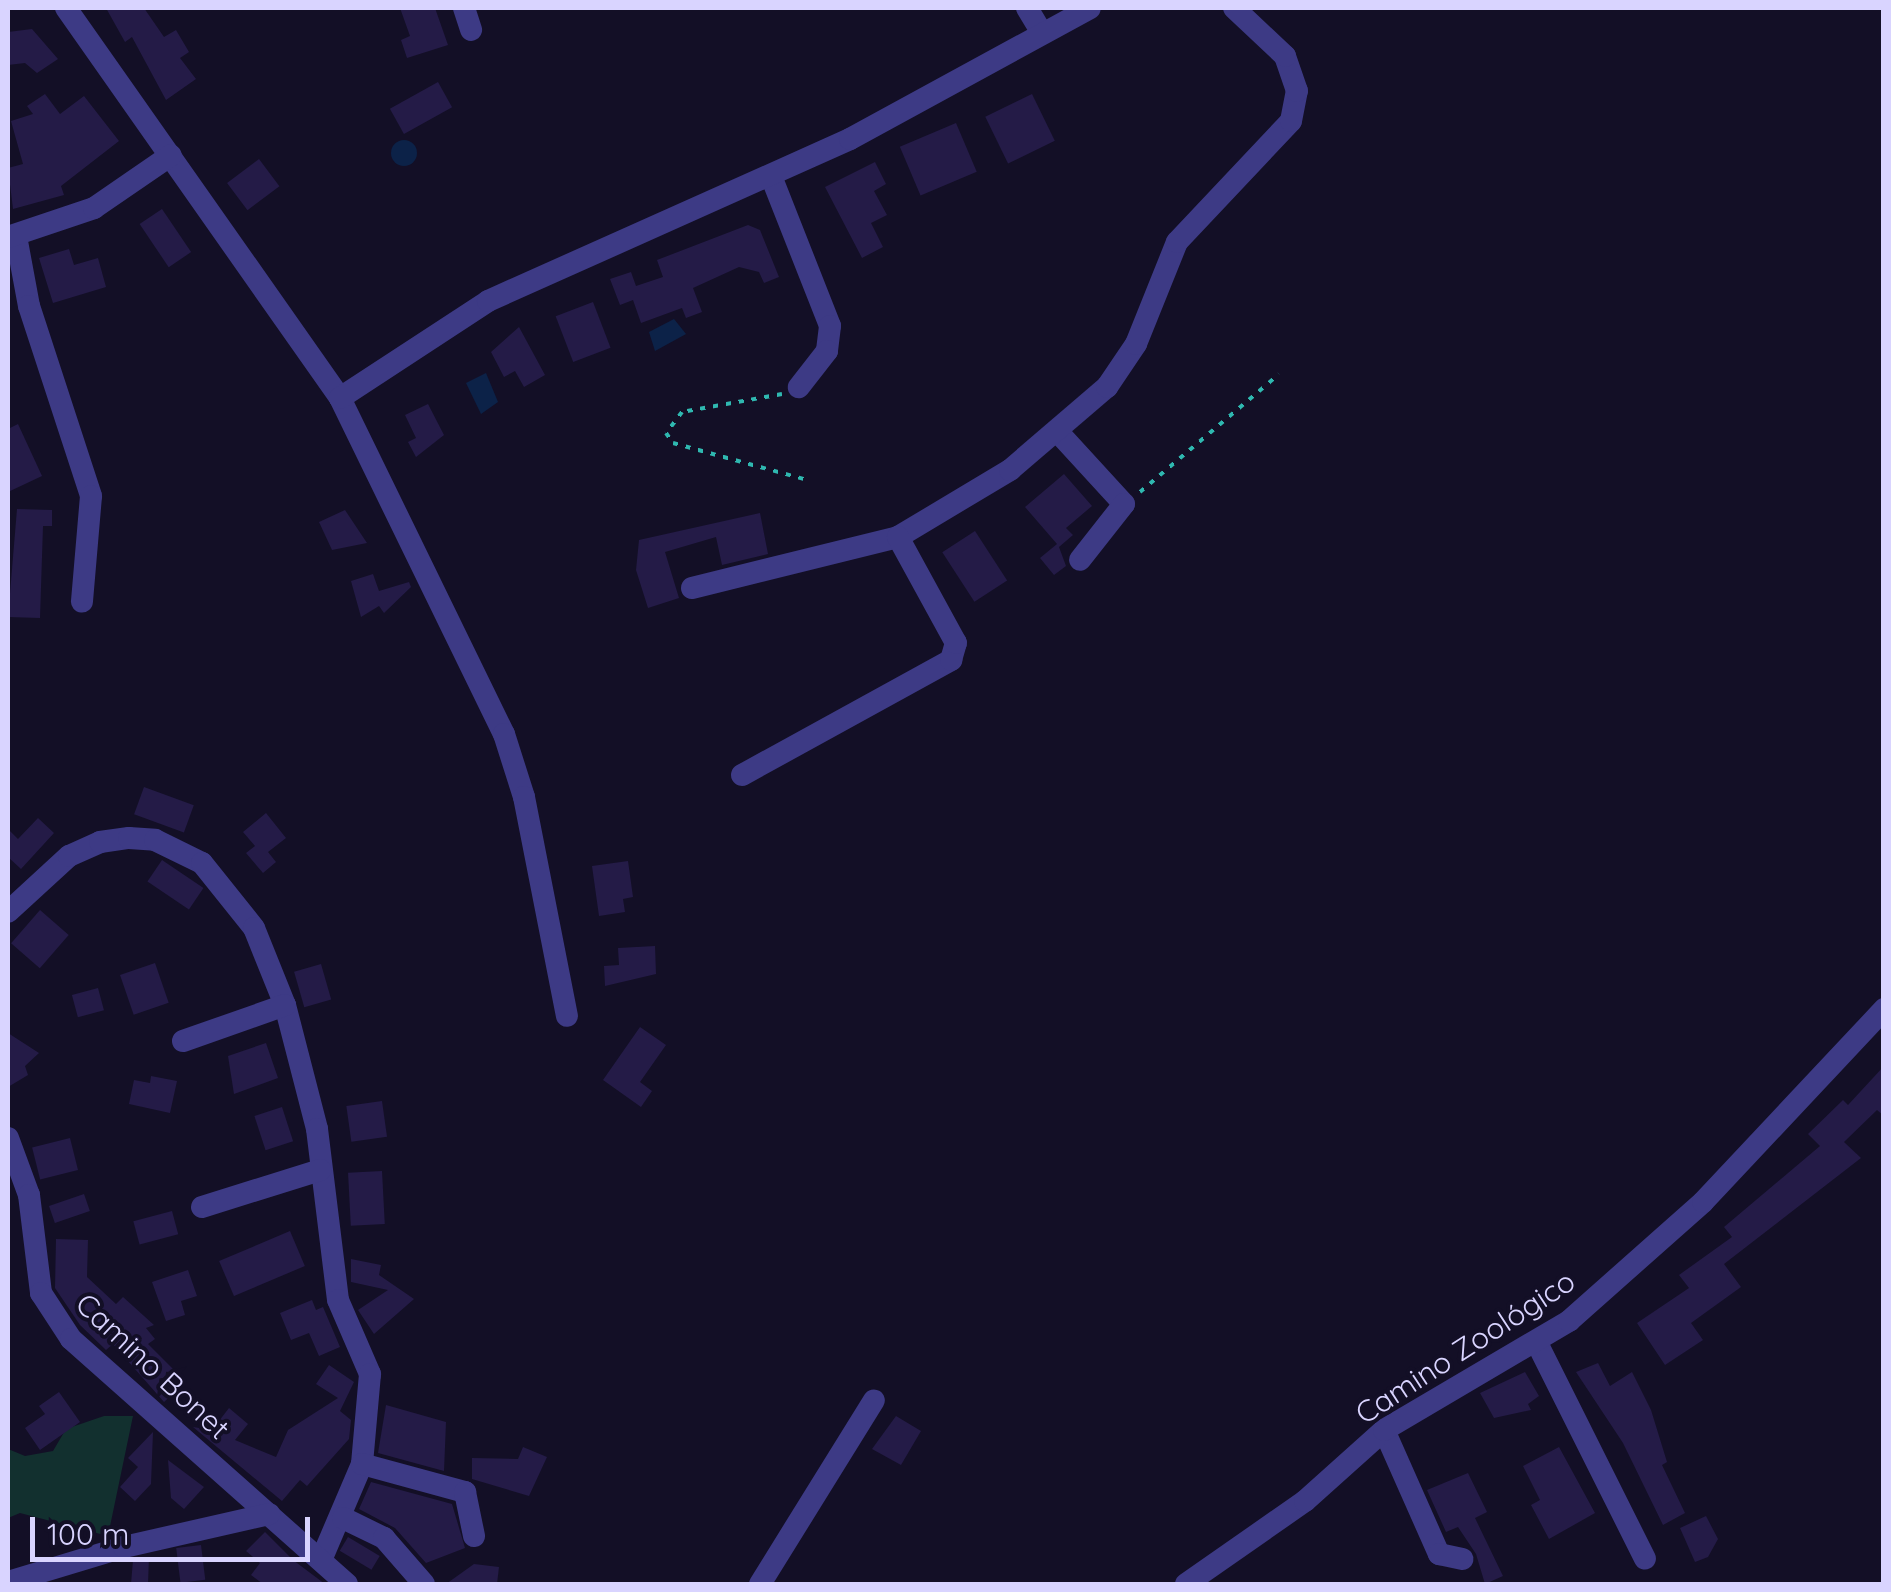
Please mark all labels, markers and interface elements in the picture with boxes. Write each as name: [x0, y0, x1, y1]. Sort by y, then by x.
street label: Camino Zoológico: [1349, 1263, 1581, 1431]
street label: Camino Bonet: [69, 1286, 237, 1446]
scale bar: [35, 1497, 315, 1559]
text: 100 m: [47, 1515, 129, 1553]

